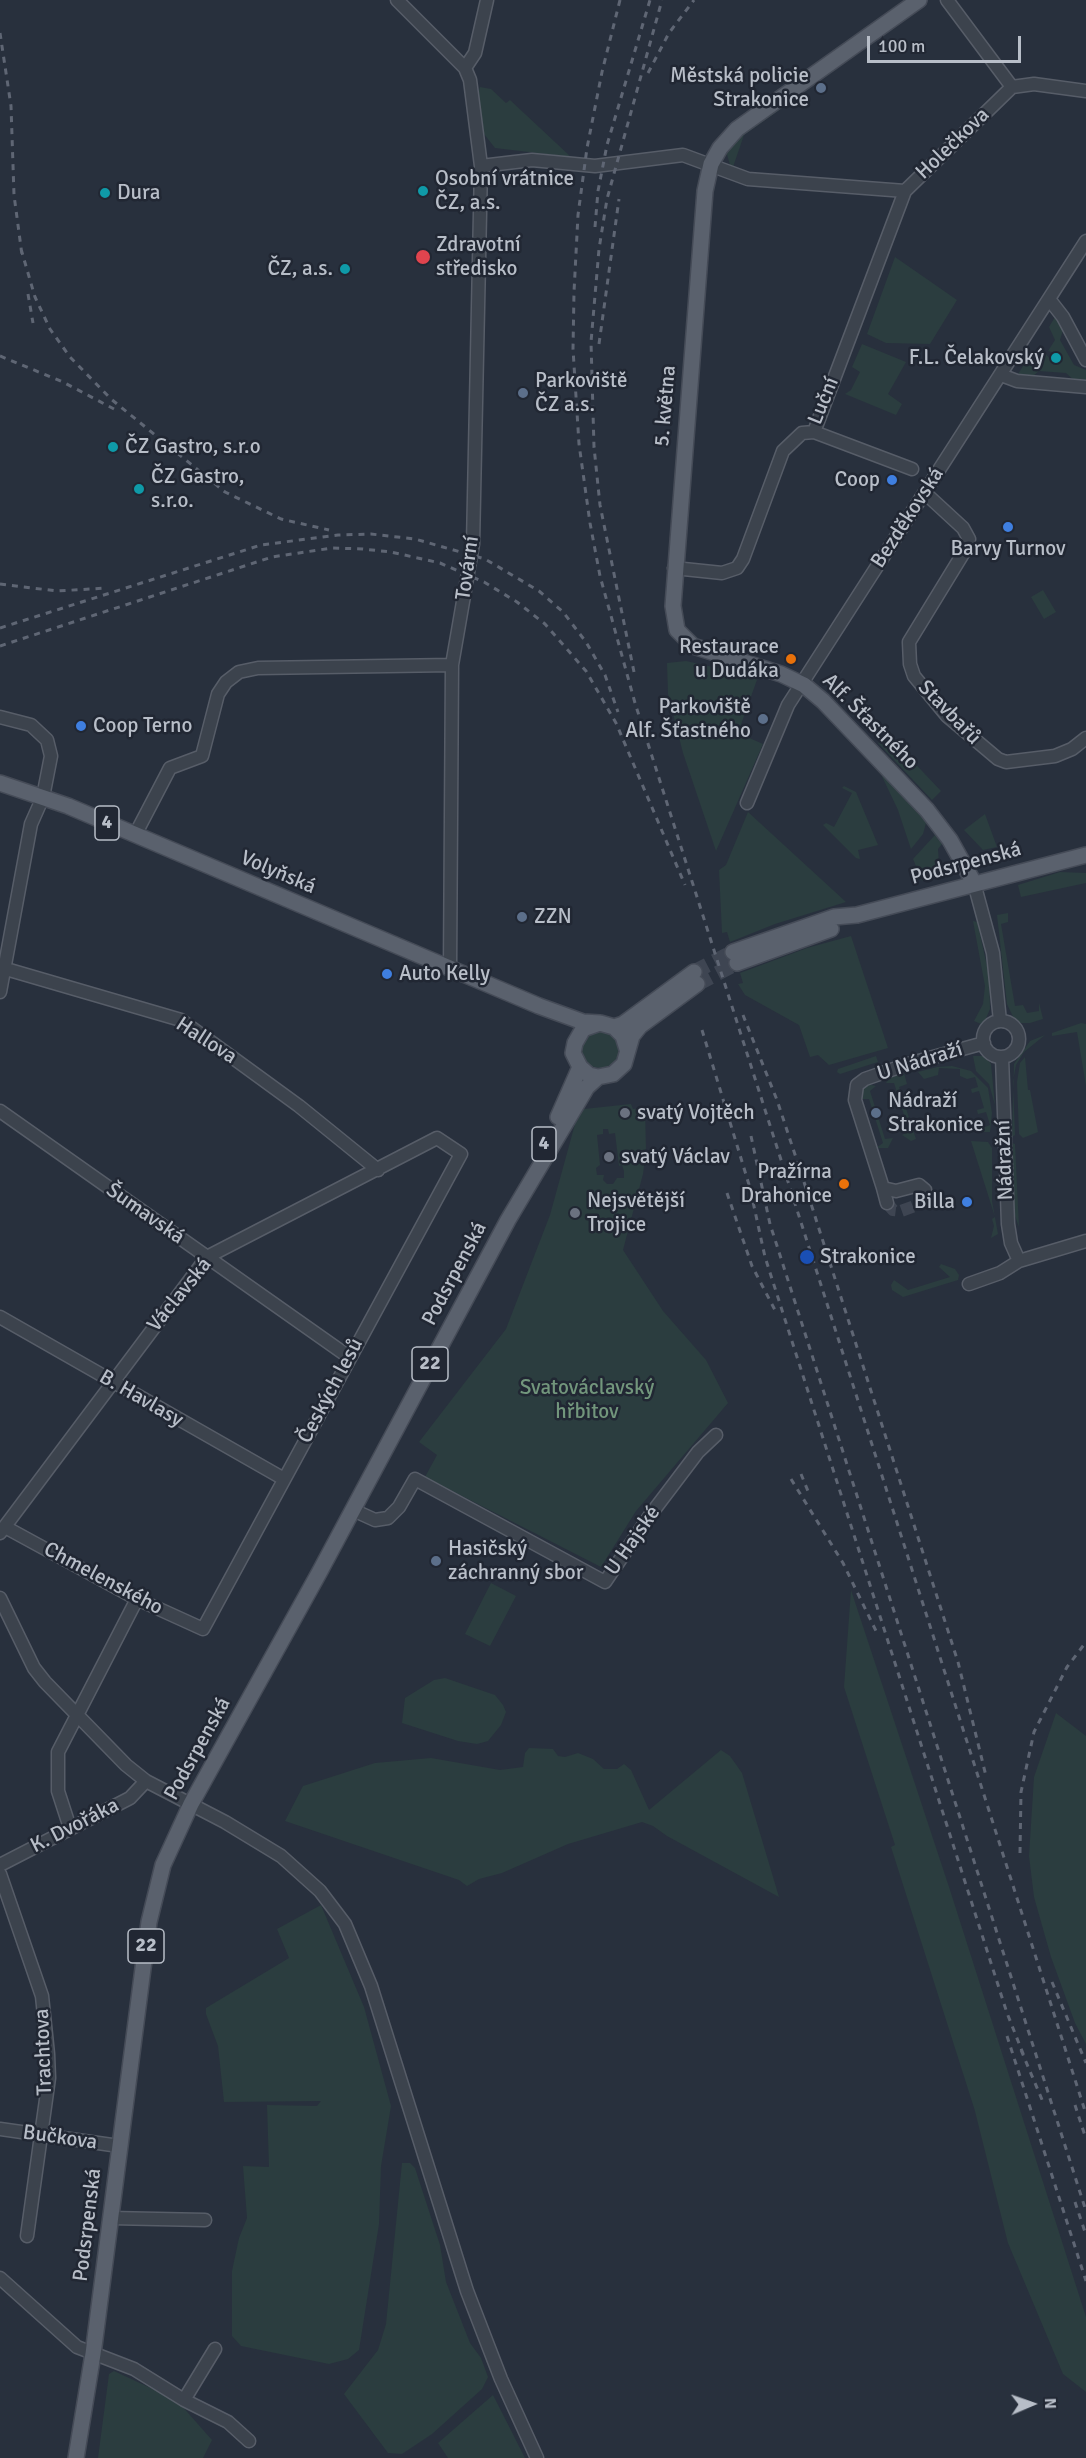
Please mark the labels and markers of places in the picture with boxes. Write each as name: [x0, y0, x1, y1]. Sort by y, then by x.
place label: Městská policie Strakonice: [670, 63, 809, 113]
marker: Městská policie Strakonice: [814, 81, 828, 95]
place label: Osobní vrátnice ČZ, a.s.: [435, 166, 574, 216]
place label: Dura: [117, 180, 160, 206]
marker: Osobní vrátnice ČZ, a.s.: [416, 184, 430, 198]
marker: Dura: [98, 186, 112, 200]
place label: Zdravotní středisko: [436, 232, 521, 282]
marker: Zdravotní středisko: [414, 248, 432, 266]
place label: ČZ, a.s.: [267, 256, 333, 282]
marker: ČZ, a.s.: [338, 262, 352, 276]
place label: F.L. Čelakovský: [909, 345, 1044, 371]
marker: F.L. Čelakovský: [1049, 351, 1063, 365]
place label: Parkoviště ČZ a.s.: [535, 368, 627, 418]
marker: Parkoviště ČZ a.s.: [516, 386, 530, 400]
place label: ČZ Gastro, s.r.o: [125, 434, 261, 460]
marker: ČZ Gastro, s.r.o: [106, 440, 120, 454]
place label: ČZ Gastro, s.r.o.: [151, 464, 244, 514]
place label: Coop: [835, 467, 880, 493]
marker: Coop: [885, 473, 899, 487]
marker: ČZ Gastro, s.r.o.: [132, 482, 146, 496]
marker: Barvy Turnov: [1001, 520, 1015, 534]
place label: Barvy Turnov: [950, 536, 1066, 562]
place label: Restaurace u Dudáka: [679, 634, 779, 684]
marker: Restaurace u Dudáka: [784, 652, 798, 666]
place label: Parkoviště Alf. Šťastného: [625, 694, 751, 744]
marker: Parkoviště Alf. Šťastného: [756, 712, 770, 726]
place label: Coop Terno: [93, 713, 192, 739]
marker: Coop Terno: [74, 719, 88, 733]
place label: ZZN: [534, 904, 572, 930]
marker: ZZN: [515, 910, 529, 924]
place label: Auto Kelly: [399, 961, 490, 987]
marker: Auto Kelly: [380, 967, 394, 981]
place label: Nádraží Strakonice: [888, 1088, 984, 1138]
place label: svatý Vojtěch: [637, 1100, 755, 1126]
marker: svatý Vojtěch: [618, 1106, 632, 1120]
marker: Nádraží Strakonice: [869, 1106, 883, 1120]
place label: svatý Václav: [621, 1144, 730, 1170]
marker: svatý Václav: [602, 1150, 616, 1164]
place label: Pražírna Drahonice: [740, 1159, 832, 1209]
marker: Pražírna Drahonice: [837, 1177, 851, 1191]
place label: Nejsvětější Trojice: [587, 1188, 685, 1238]
place label: Billa: [914, 1189, 955, 1215]
marker: Billa: [960, 1195, 974, 1209]
marker: Nejsvětější Trojice: [568, 1206, 582, 1220]
place label: Strakonice: [820, 1244, 916, 1270]
marker: Strakonice: [798, 1248, 816, 1266]
place label: Hasičský záchranný sbor: [448, 1536, 583, 1586]
marker: Hasičský záchranný sbor: [429, 1554, 443, 1568]

